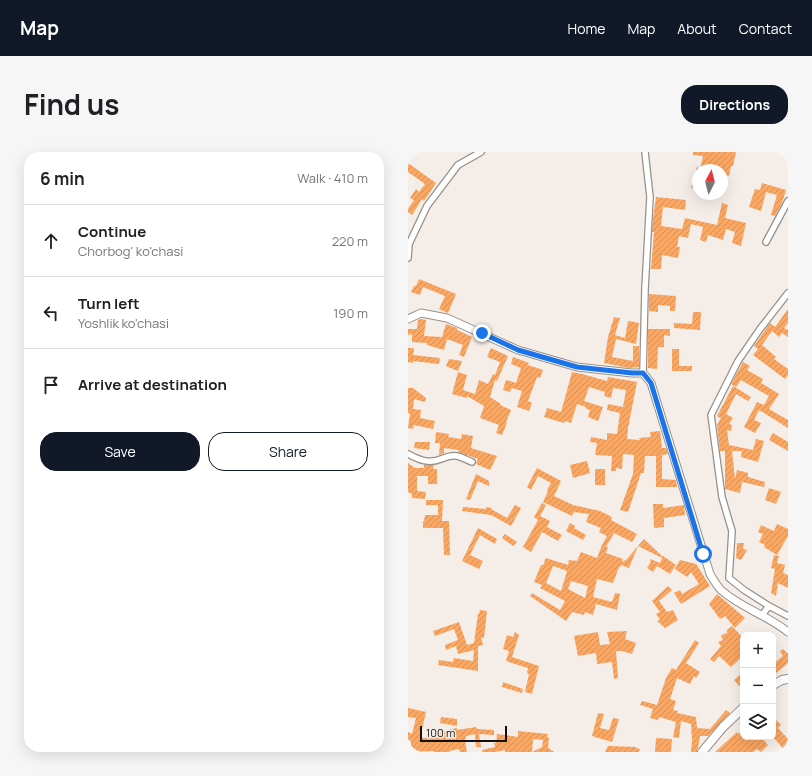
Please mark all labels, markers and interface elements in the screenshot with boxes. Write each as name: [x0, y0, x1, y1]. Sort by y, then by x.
text: Map: [20, 15, 59, 41]
text: Home: [568, 19, 605, 38]
text: Map: [627, 19, 655, 38]
text: About: [677, 19, 717, 38]
text: Contact: [739, 19, 792, 38]
text: Find us: [24, 85, 119, 123]
button: Directions: [681, 85, 788, 124]
north arrow: [692, 164, 728, 200]
text: 6 min: [40, 167, 85, 190]
text: Walk · 410 m: [297, 169, 368, 187]
text: Continue: [78, 221, 146, 242]
icon: ahead: [40, 230, 62, 252]
text: 220 m: [332, 232, 368, 250]
text: Chorbog' ko'chasi: [78, 242, 183, 260]
text: Turn left: [78, 293, 140, 314]
icon: left: [40, 302, 62, 324]
text: 190 m: [333, 304, 368, 322]
text: Yoshlik ko'chasi: [78, 314, 169, 332]
route end: [473, 324, 491, 342]
icon: arrive: [40, 374, 62, 396]
text: Arrive at destination: [78, 374, 227, 395]
button: Save: [40, 432, 200, 471]
button: Share: [208, 432, 368, 471]
route start: [694, 545, 712, 563]
map controls: [740, 632, 776, 740]
button: +: [740, 632, 776, 668]
button: −: [740, 668, 776, 704]
button: layers: [740, 704, 776, 740]
scale bar: [420, 724, 507, 743]
text: 100 m: [426, 725, 455, 740]

